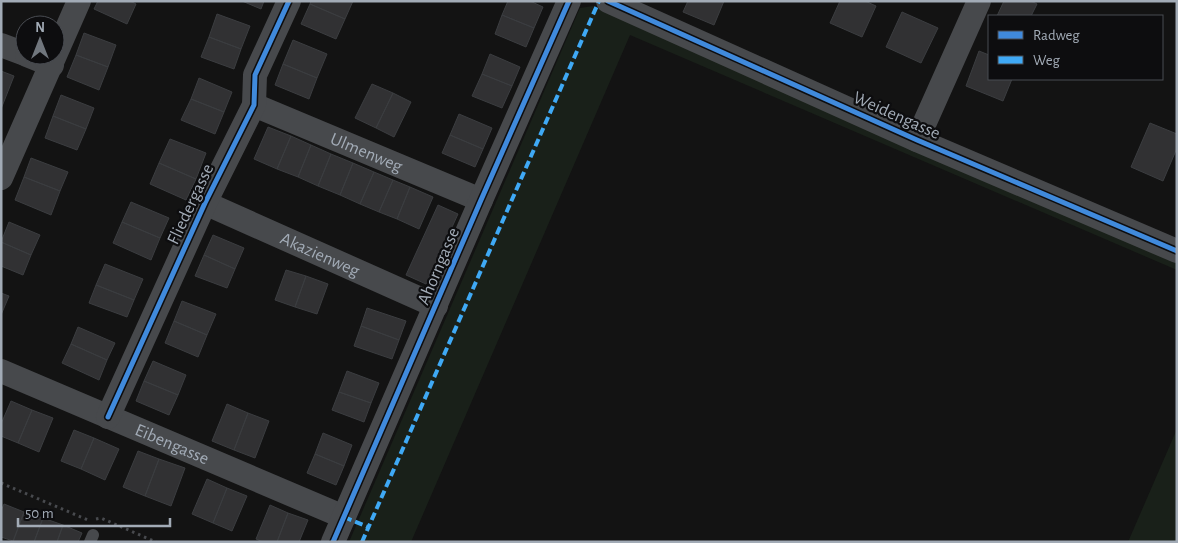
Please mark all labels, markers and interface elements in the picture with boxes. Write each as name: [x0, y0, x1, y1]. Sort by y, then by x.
north arrow: [15, 15, 65, 65]
legend: [988, 15, 1163, 80]
text: N: [35, 21, 45, 35]
text: Radweg: [1033, 28, 1080, 43]
text: Weg: [1033, 53, 1061, 68]
street label: Weidengasse: [850, 89, 943, 143]
street label: Ulmenweg: [328, 130, 405, 176]
street label: Fliedergasse: [164, 161, 217, 248]
street label: Ahorngasse: [415, 225, 463, 308]
street label: Akazienweg: [277, 230, 362, 281]
street label: Eibengasse: [132, 421, 211, 468]
scale bar: [18, 496, 170, 528]
text: 50 m: [25, 506, 54, 521]

